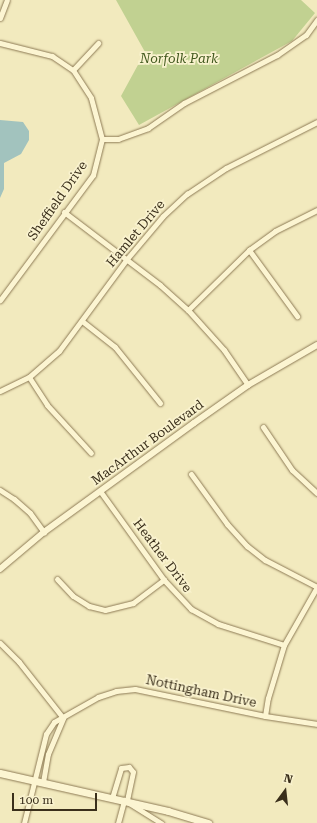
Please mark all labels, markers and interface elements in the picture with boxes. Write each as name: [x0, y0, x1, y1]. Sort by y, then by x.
park label: Norfolk Park: [140, 51, 218, 67]
street label: Sheffield Drive: [25, 158, 91, 244]
street label: Hamlet Drive: [103, 197, 169, 271]
street label: MacArthur Boulevard: [89, 397, 207, 489]
street label: Heather Drive: [129, 516, 195, 596]
street label: Nottingham Drive: [144, 673, 258, 711]
north arrow: [265, 771, 305, 811]
text: N: [282, 772, 294, 786]
scale bar: [14, 785, 99, 811]
text: 100 m: [19, 793, 53, 807]

